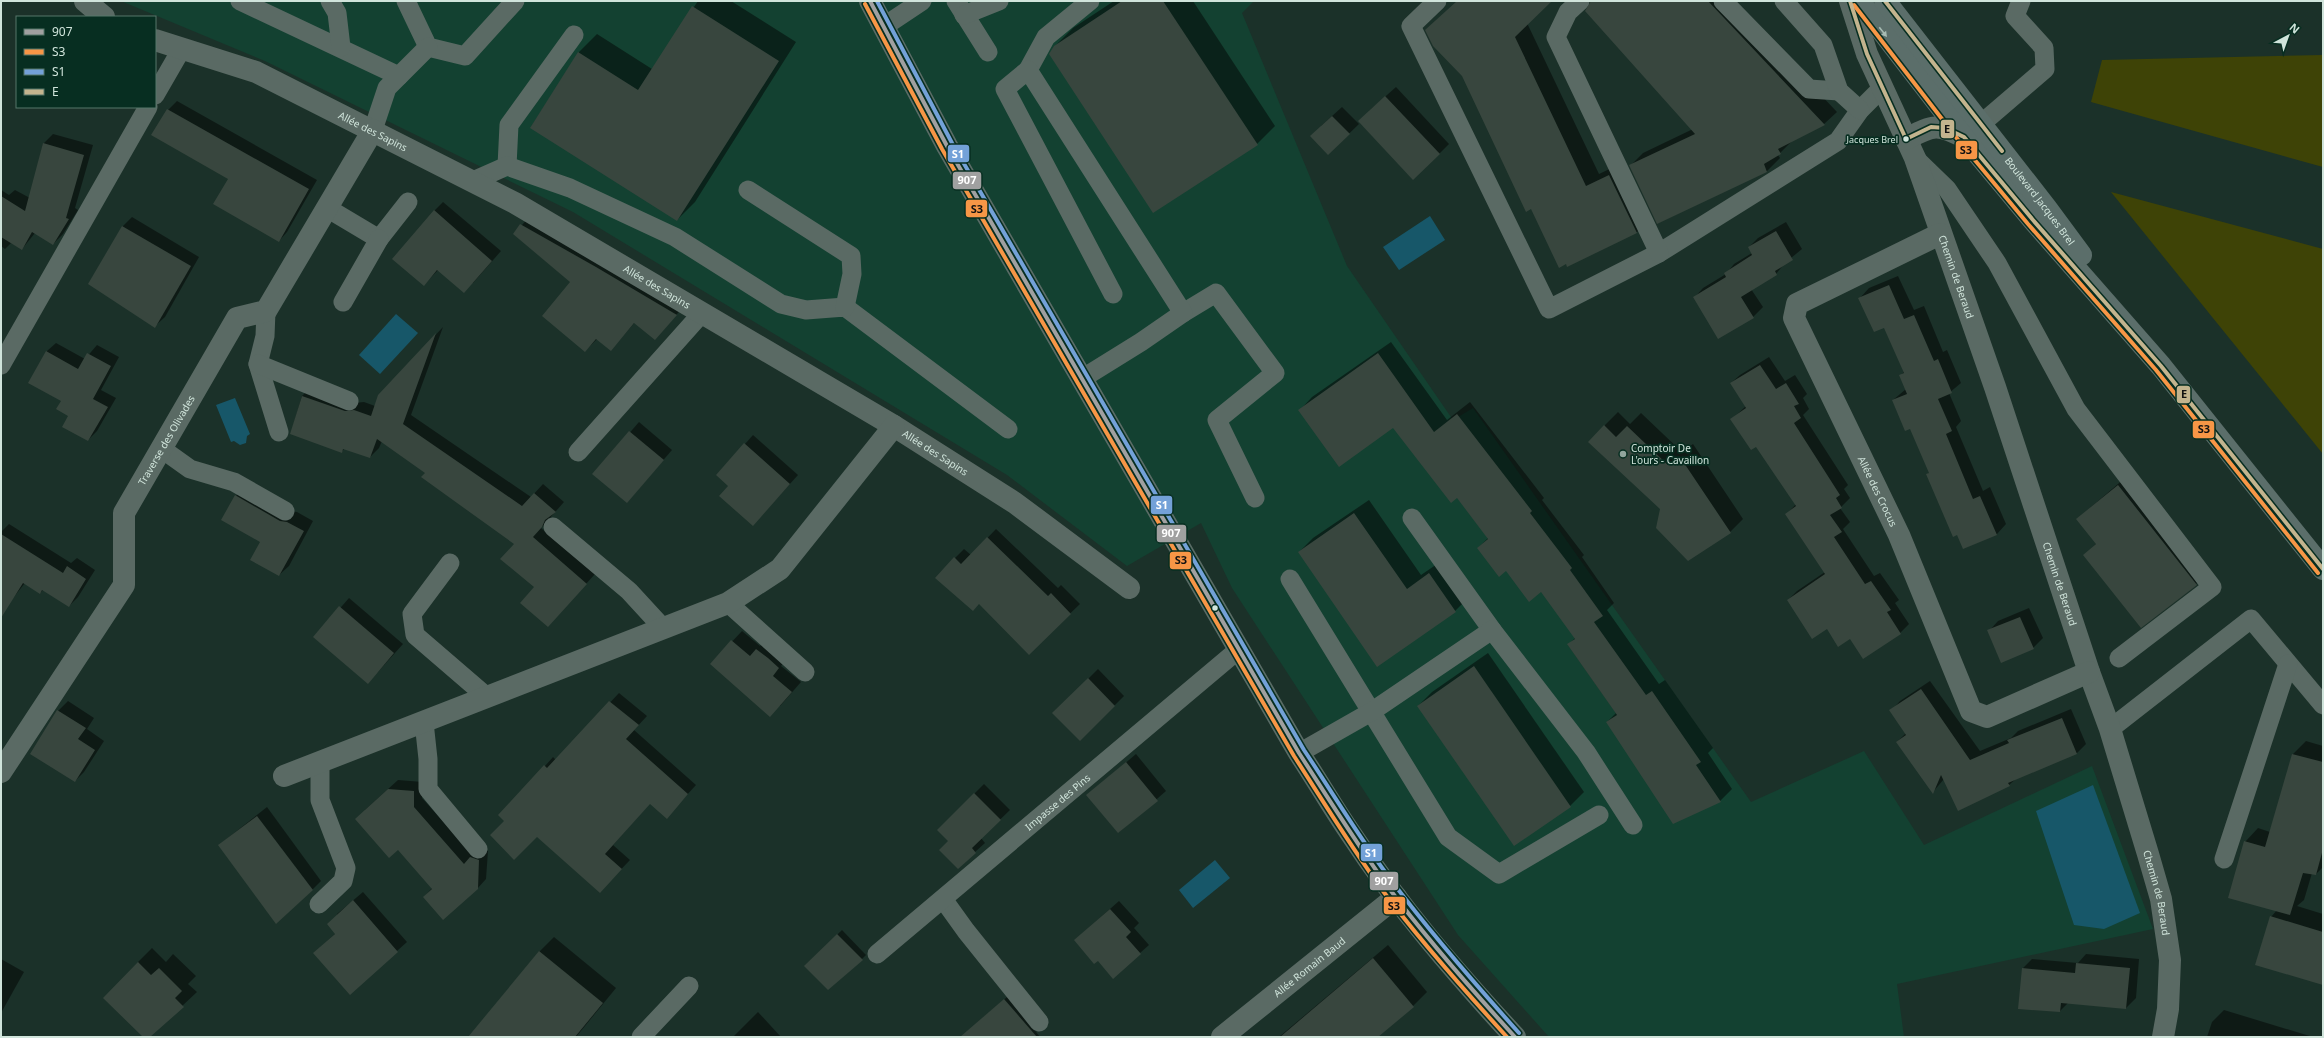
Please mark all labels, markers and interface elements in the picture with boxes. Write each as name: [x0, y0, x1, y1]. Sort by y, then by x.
legend: [16, 16, 156, 108]
north arrow: [2268, 16, 2308, 56]
text: N: [2287, 19, 2303, 37]
text: 907: [52, 23, 73, 40]
one-way arrow: [1879, 26, 1887, 37]
text: S3: [52, 43, 66, 60]
text: S1: [52, 63, 65, 80]
text: E: [52, 83, 59, 100]
street label: Allée des Sapins: [336, 108, 410, 155]
line badge: E: [1940, 119, 1955, 139]
text: E: [1944, 121, 1950, 136]
place label: Jacques Brel: [1846, 133, 1898, 146]
marker: Jacques Brel: [1901, 134, 1911, 144]
line badge: S3: [1955, 140, 1978, 160]
text: S3: [1960, 142, 1972, 157]
line badge: S1: [947, 144, 970, 163]
text: S1: [952, 146, 964, 161]
street label: Boulevard Jacques Brel: [2002, 154, 2078, 248]
line badge: 907: [952, 171, 982, 190]
text: 907: [958, 172, 976, 187]
line badge: S3: [965, 199, 988, 218]
text: S3: [971, 201, 983, 216]
street label: Chemin de Beraud: [1935, 233, 1978, 320]
street label: Allée des Sapins: [621, 261, 693, 312]
line badge: E: [2176, 385, 2191, 404]
text: E: [2181, 386, 2187, 401]
street label: Traverse des Olivades: [135, 392, 198, 488]
line badge: S3: [2192, 420, 2215, 439]
text: S3: [2198, 421, 2210, 436]
street label: Allée des Sapins: [900, 426, 971, 479]
place label: Comptoir De L'ours - Cavaillon: [1631, 441, 1709, 467]
marker: Comptoir De L'ours - Cavaillon: [1618, 449, 1628, 459]
street label: Allée des Crocus: [1855, 454, 1901, 529]
line badge: S1: [1150, 495, 1173, 515]
text: S1: [1156, 497, 1168, 512]
line badge: 907: [1156, 524, 1187, 543]
text: 907: [1162, 525, 1180, 540]
street label: Chemin de Beraud: [2040, 540, 2080, 627]
line badge: S3: [1169, 551, 1192, 570]
text: S3: [1175, 552, 1187, 567]
unlabelled marker: [1210, 603, 1220, 613]
street label: Impasse des Pins: [1022, 770, 1093, 833]
line badge: S1: [1360, 843, 1383, 862]
text: S1: [1365, 845, 1377, 860]
street label: Chemin de Beraud: [2140, 848, 2173, 936]
line badge: 907: [1369, 871, 1399, 891]
text: 907: [1375, 873, 1393, 888]
line badge: S3: [1383, 896, 1406, 915]
text: S3: [1388, 898, 1400, 913]
street label: Allée Romain Baud: [1270, 934, 1348, 1000]

